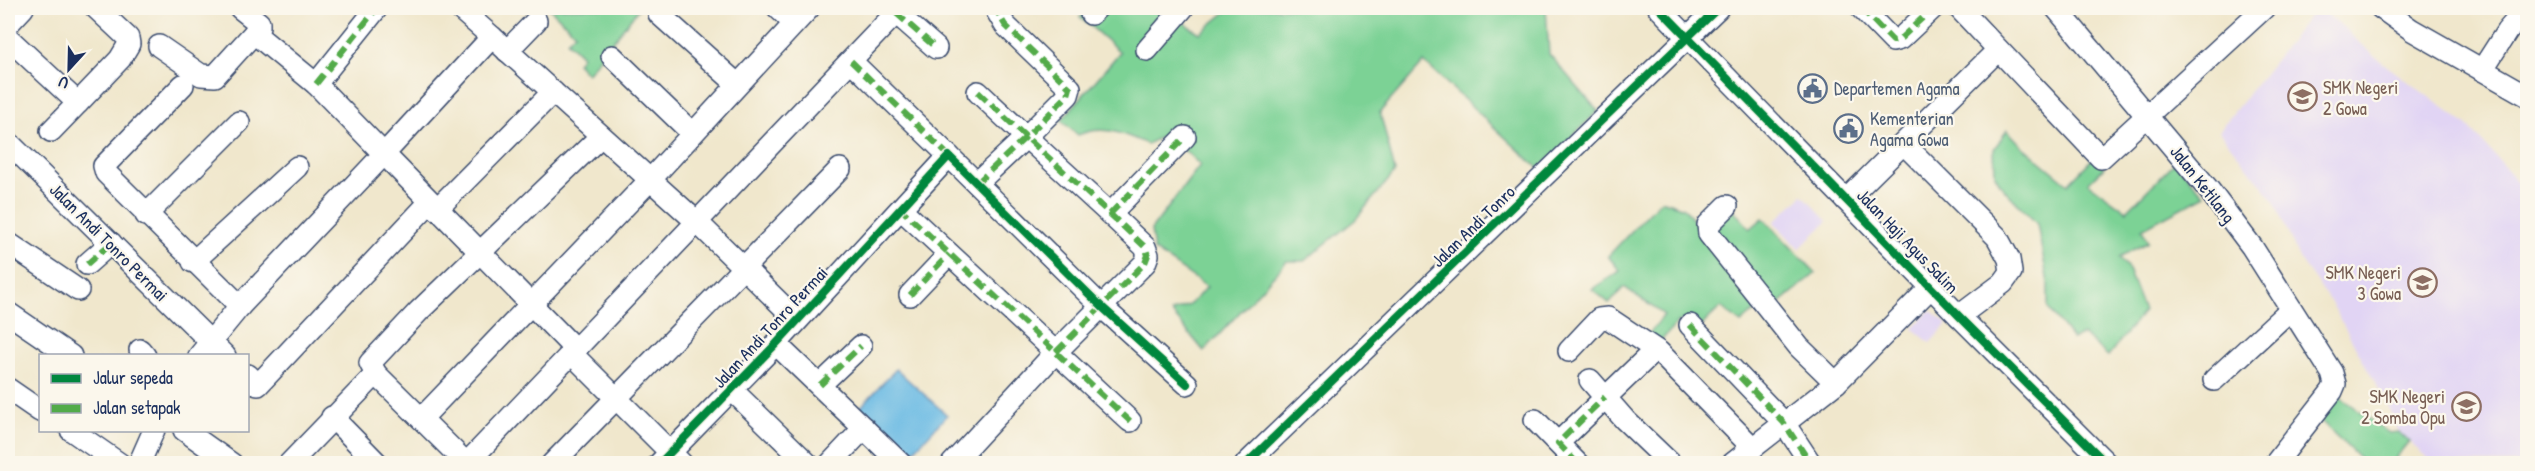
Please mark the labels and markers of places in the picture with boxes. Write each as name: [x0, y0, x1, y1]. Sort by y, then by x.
public building icon: Departemen Agama: [1797, 72, 1829, 104]
place label: SMK Negeri 2 Gowa: [2323, 75, 2398, 121]
place label: Departemen Agama: [1834, 76, 1960, 101]
school or university icon: SMK Negeri 2 Gowa: [2286, 81, 2318, 113]
place label: Kementerian Agama Gowa: [1870, 106, 1954, 152]
public building icon: Kementerian Agama Gowa: [1833, 112, 1865, 144]
place label: SMK Negeri 3 Gowa: [2326, 260, 2401, 306]
school or university icon: SMK Negeri 3 Gowa: [2406, 266, 2438, 298]
place label: SMK Negeri 2 Somba Opu: [2361, 384, 2445, 430]
school or university icon: SMK Negeri 2 Somba Opu: [2450, 390, 2482, 422]

